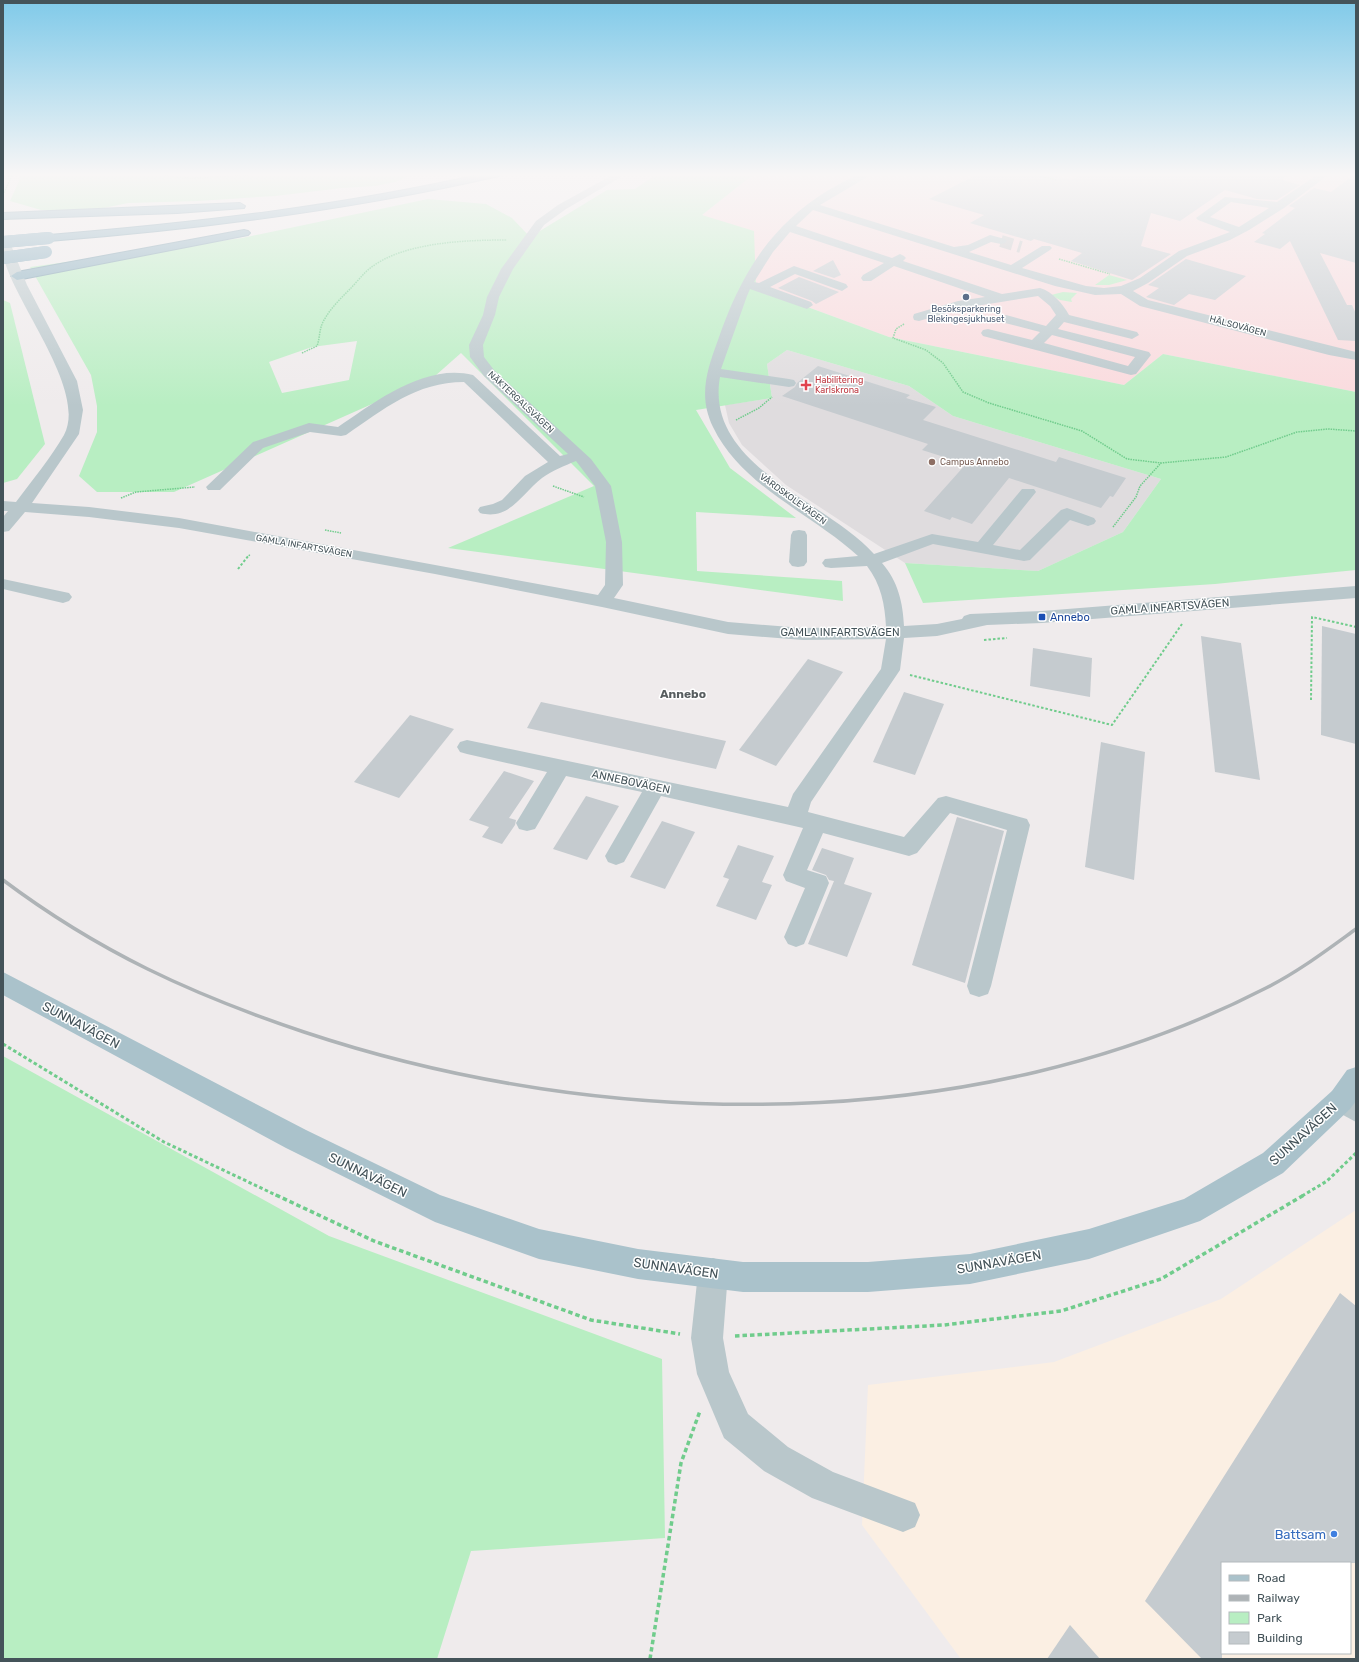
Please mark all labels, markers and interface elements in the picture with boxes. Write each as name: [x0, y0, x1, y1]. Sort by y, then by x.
marker: Besöksparkering Blekingesjukhuset: [961, 292, 971, 302]
place label: Besöksparkering Blekingesjukhuset: [928, 304, 1005, 324]
street label: HÄLSOVÄGEN: [1209, 314, 1267, 338]
street label: NÄKTERGALSVÄGEN: [486, 369, 556, 435]
place label: Habilitering Karlskrona: [815, 375, 863, 395]
marker: Habilitering Karlskrona: [800, 379, 812, 391]
marker: Campus Annebo: [927, 457, 937, 467]
place label: Campus Annebo: [940, 457, 1009, 467]
street label: VÅRDSKOLEVÄGEN: [758, 471, 829, 527]
street label: GAMLA INFARTSVÄGEN: [255, 533, 353, 559]
street label: GAMLA INFARTSVÄGEN: [1110, 596, 1230, 618]
place label: Annebo: [1050, 611, 1090, 624]
marker: Annebo: [1037, 612, 1047, 622]
street label: GAMLA INFARTSVÄGEN: [780, 626, 900, 639]
district label: Annebo: [660, 687, 706, 701]
street label: ANNEBOVÄGEN: [591, 767, 671, 797]
street label: SUNNAVÄGEN: [40, 998, 122, 1052]
street label: SUNNAVÄGEN: [1266, 1100, 1340, 1168]
street label: SUNNAVÄGEN: [326, 1150, 410, 1200]
street label: SUNNAVÄGEN: [956, 1247, 1042, 1277]
street label: SUNNAVÄGEN: [633, 1255, 719, 1281]
place label: Battsam: [1275, 1527, 1326, 1542]
marker: Battsam: [1329, 1529, 1339, 1539]
legend: [1221, 1562, 1351, 1654]
text: Road: [1257, 1571, 1285, 1585]
text: Railway: [1257, 1591, 1300, 1605]
text: Park: [1257, 1611, 1283, 1625]
text: Building: [1257, 1631, 1303, 1645]

